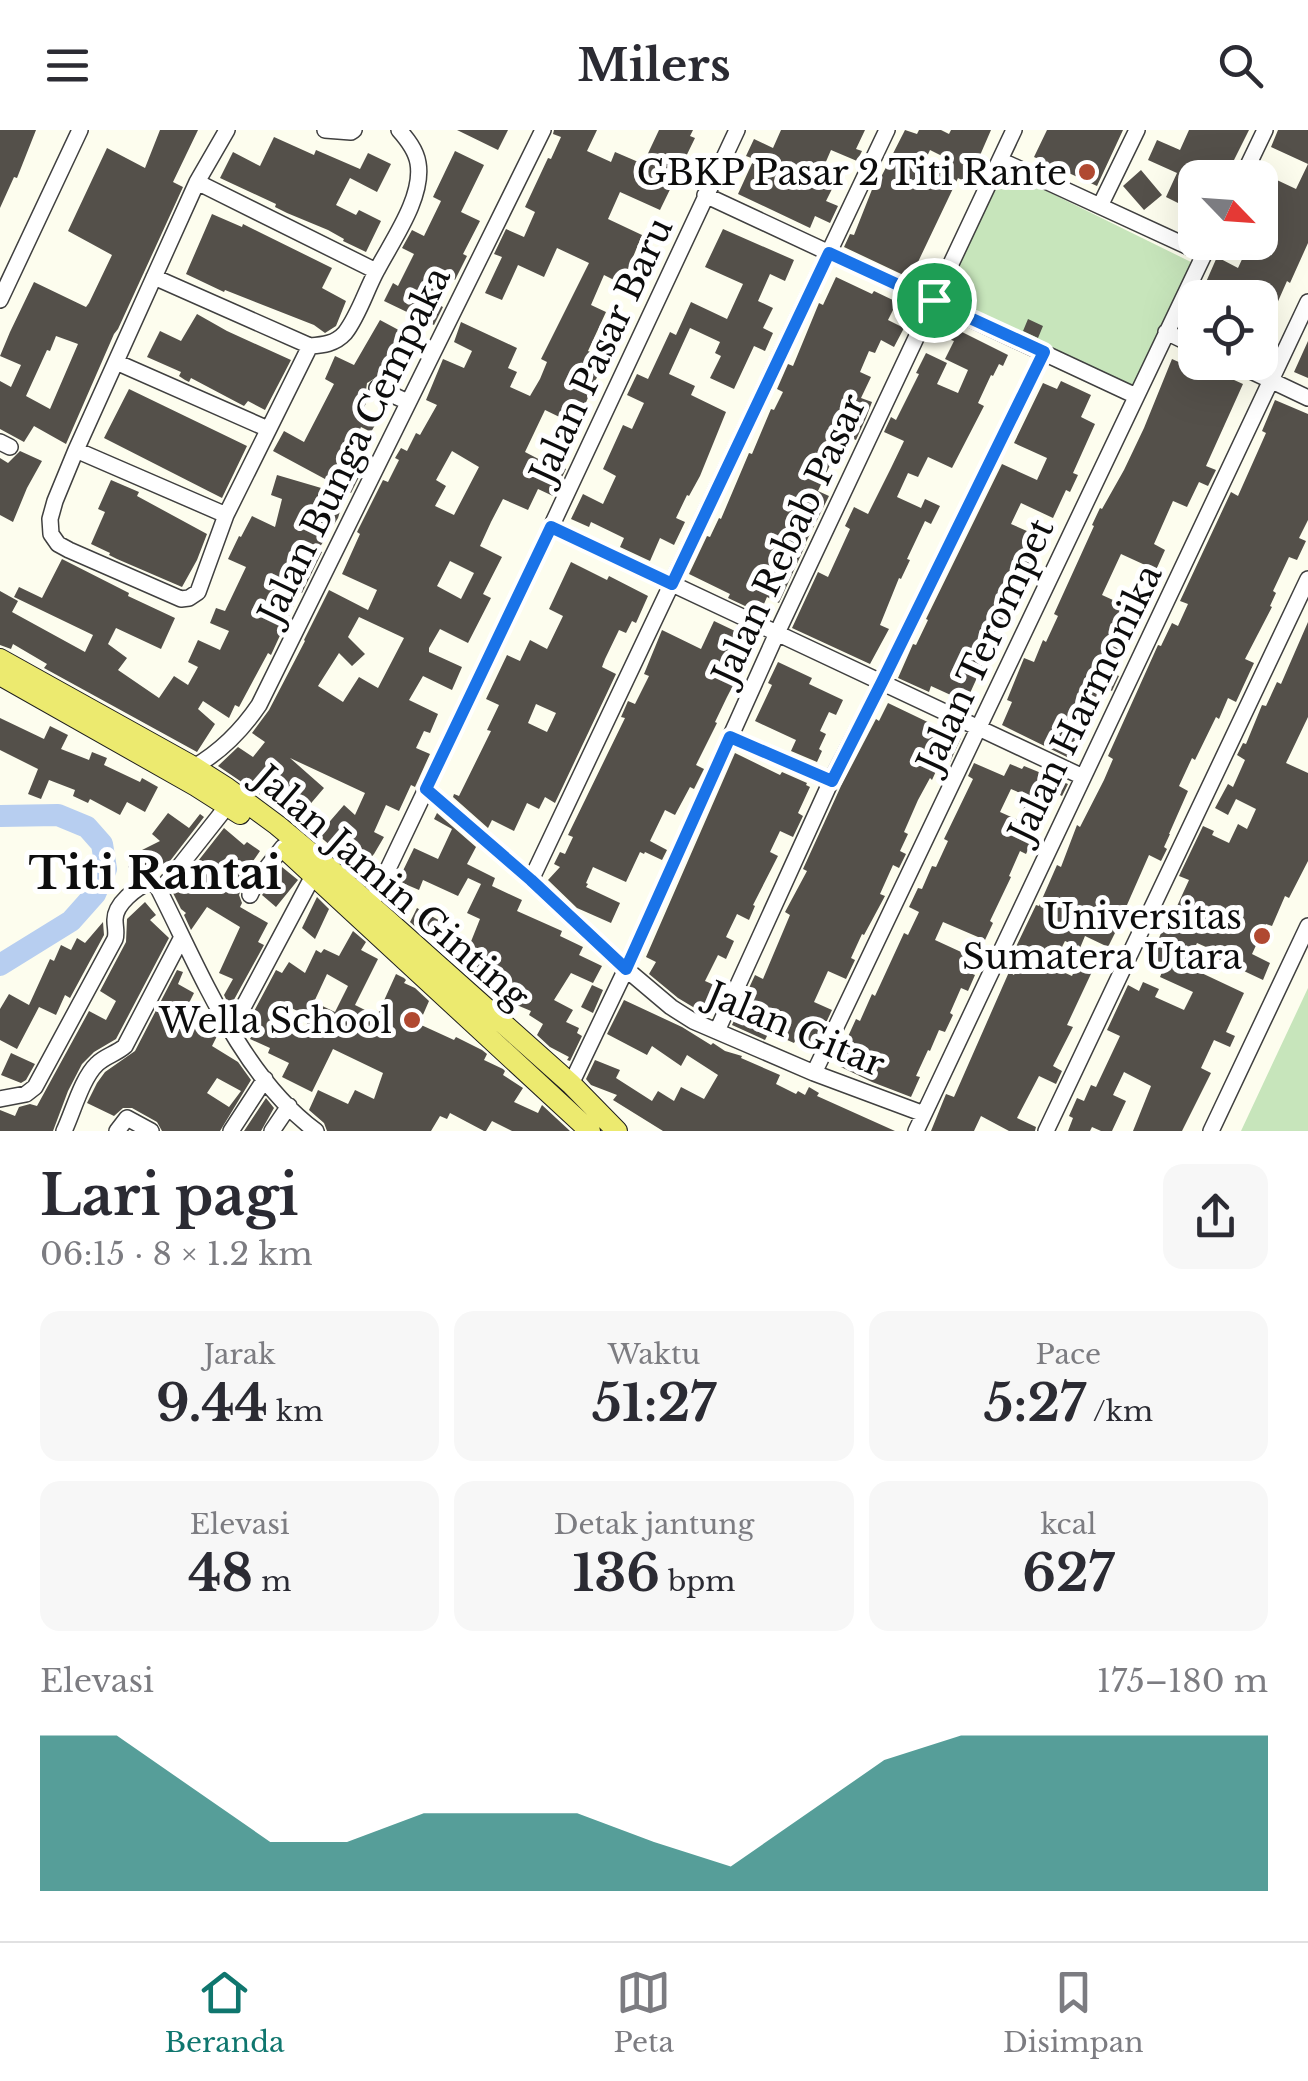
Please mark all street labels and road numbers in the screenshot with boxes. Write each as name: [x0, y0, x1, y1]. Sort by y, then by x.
street label: Jalan Pasar Baru: [519, 211, 681, 493]
street label: Jalan Bunga Cempaka: [247, 259, 459, 634]
street label: Jalan Rebab Pasar: [701, 387, 875, 694]
street label: Jalan Terompet: [906, 512, 1062, 782]
street label: Jalan Harmonika: [998, 557, 1171, 852]
street label: Jalan Jamin Ginting: [243, 754, 539, 1019]
street label: Jalan Gitar: [697, 971, 892, 1086]

